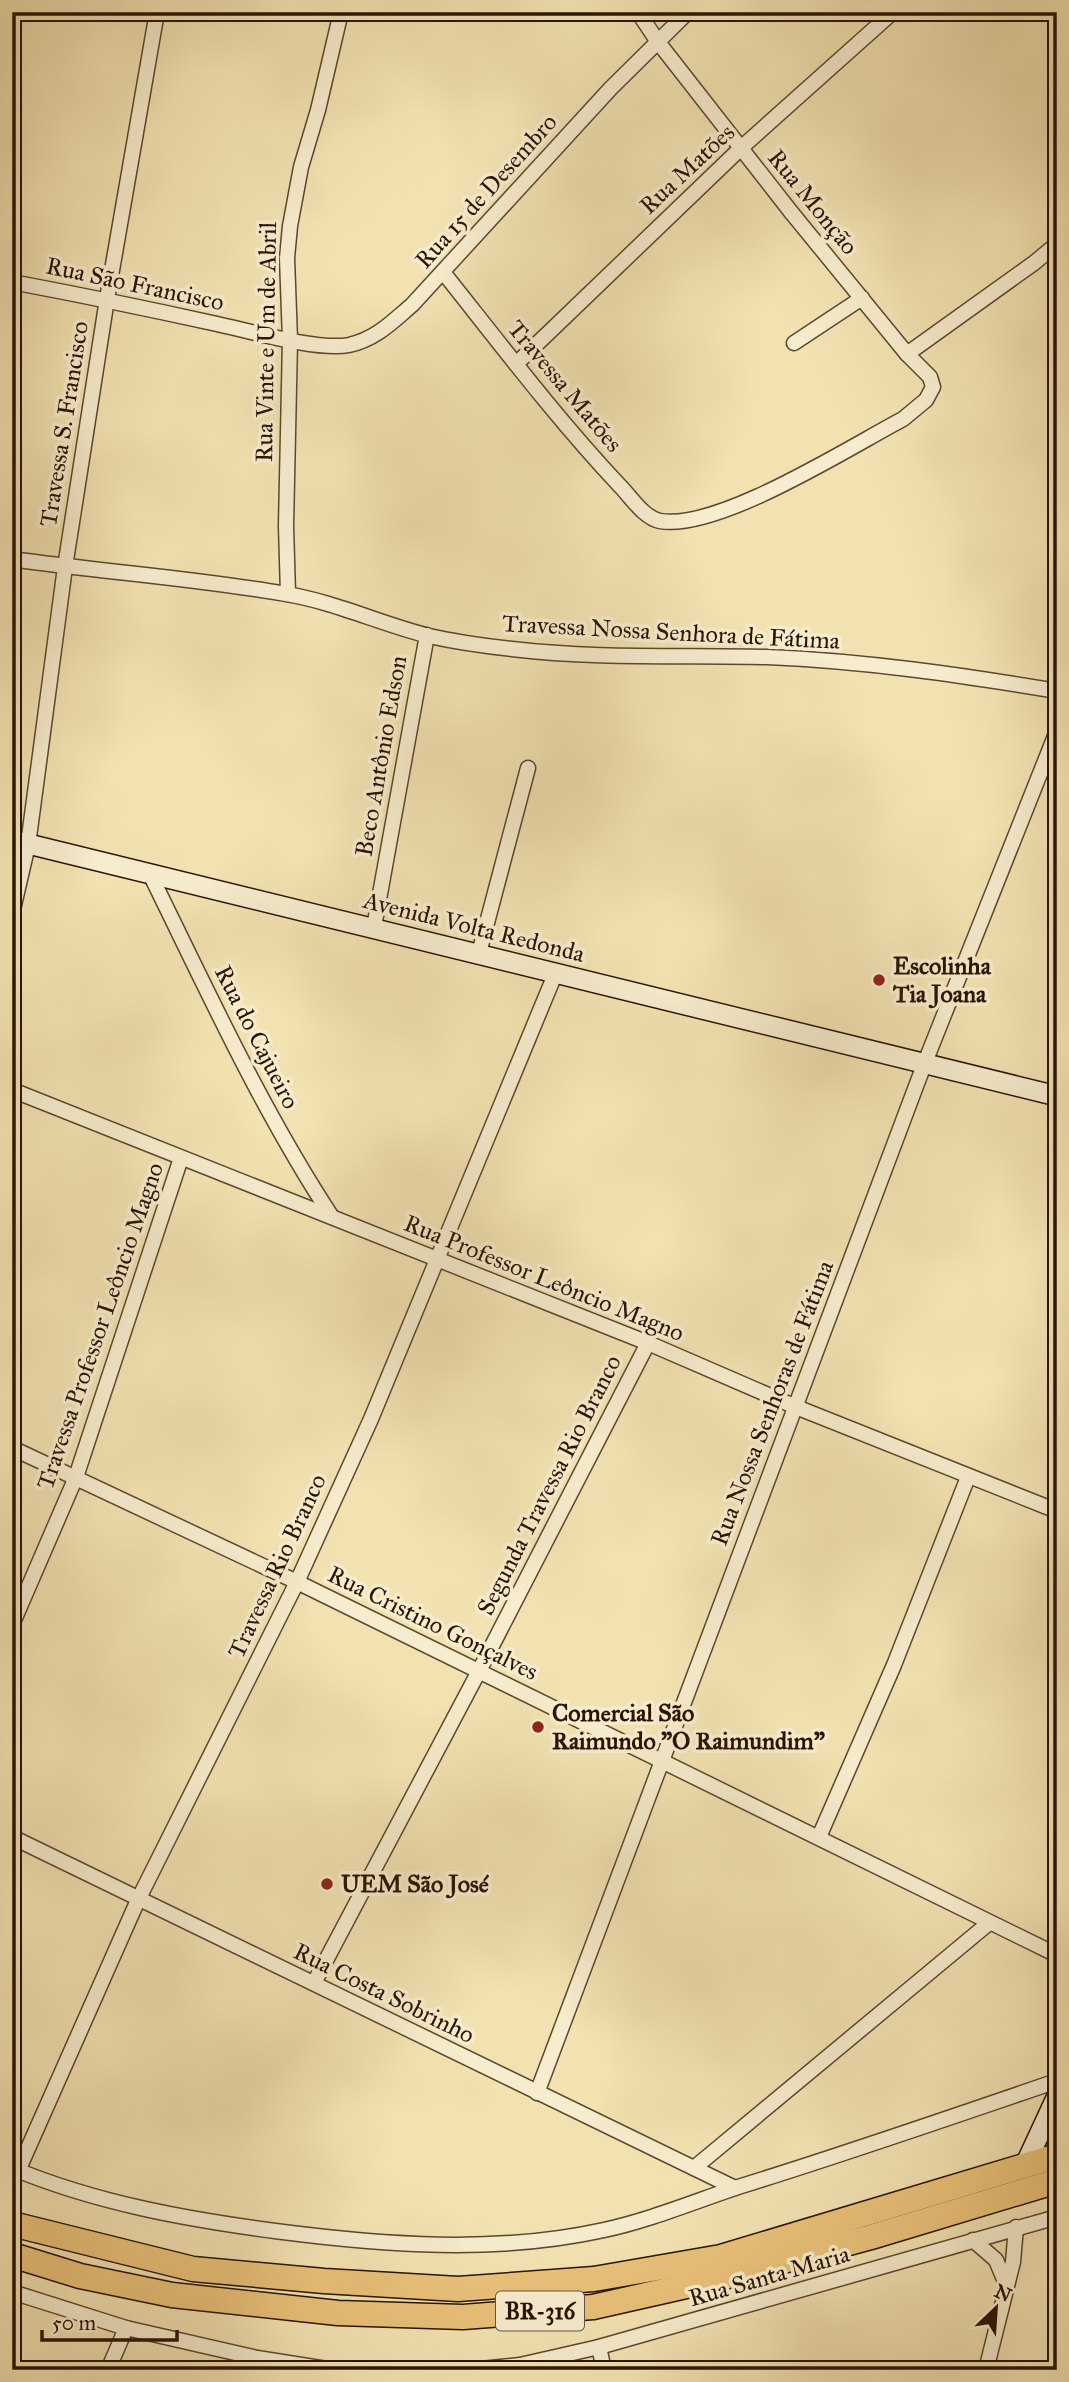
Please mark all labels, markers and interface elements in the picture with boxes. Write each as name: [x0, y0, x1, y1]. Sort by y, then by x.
street label: Rua 15 de Desembro: [409, 107, 563, 275]
street label: Rua Matões: [633, 117, 741, 221]
street label: Rua Monção: [761, 143, 865, 261]
street label: Rua Vinte e Um de Abril: [249, 221, 283, 462]
street label: Rua São Francisco: [43, 250, 227, 318]
street label: Travessa Matões: [501, 314, 629, 458]
street label: Travessa S. Francisco: [33, 319, 95, 529]
street label: Travessa Nossa Senhora de Fátima: [501, 608, 842, 656]
street label: Beco Antônio Edson: [349, 653, 413, 859]
street label: Avenida Volta Redonda: [359, 885, 589, 969]
place label: Escolinha Tia Joana: [892, 951, 992, 1009]
street label: Rua do Cajueiro: [208, 960, 306, 1114]
marker: Escolinha Tia Joana: [871, 972, 887, 988]
street label: Travessa Professor Leôncio Magno: [30, 1159, 170, 1493]
street label: Rua Professor Leôncio Magno: [400, 1208, 688, 1348]
street label: Rua Nossa Senhoras de Fátima: [704, 1255, 841, 1550]
street label: Segunda Travessa Rio Branco: [470, 1350, 628, 1620]
street label: Travessa Rio Branco: [221, 1469, 333, 1663]
street label: Rua Cristino Gonçalves: [323, 1559, 543, 1687]
place label: Comercial São Raimundo "O Raimundim": [552, 1698, 825, 1756]
marker: Comercial São Raimundo "O Raimundim": [530, 1719, 546, 1735]
place label: UEM São José: [341, 1869, 490, 1899]
marker: UEM São José: [319, 1876, 335, 1892]
street label: Rua Costa Sobrinho: [289, 1936, 479, 2050]
street label: Rua Santa Maria: [685, 2238, 854, 2313]
north arrow: [960, 2274, 1030, 2344]
text: N: [991, 2279, 1015, 2307]
road number: BR-316: [496, 2292, 584, 2330]
scale bar: [42, 2298, 177, 2342]
text: 50 m: [52, 2310, 97, 2336]

